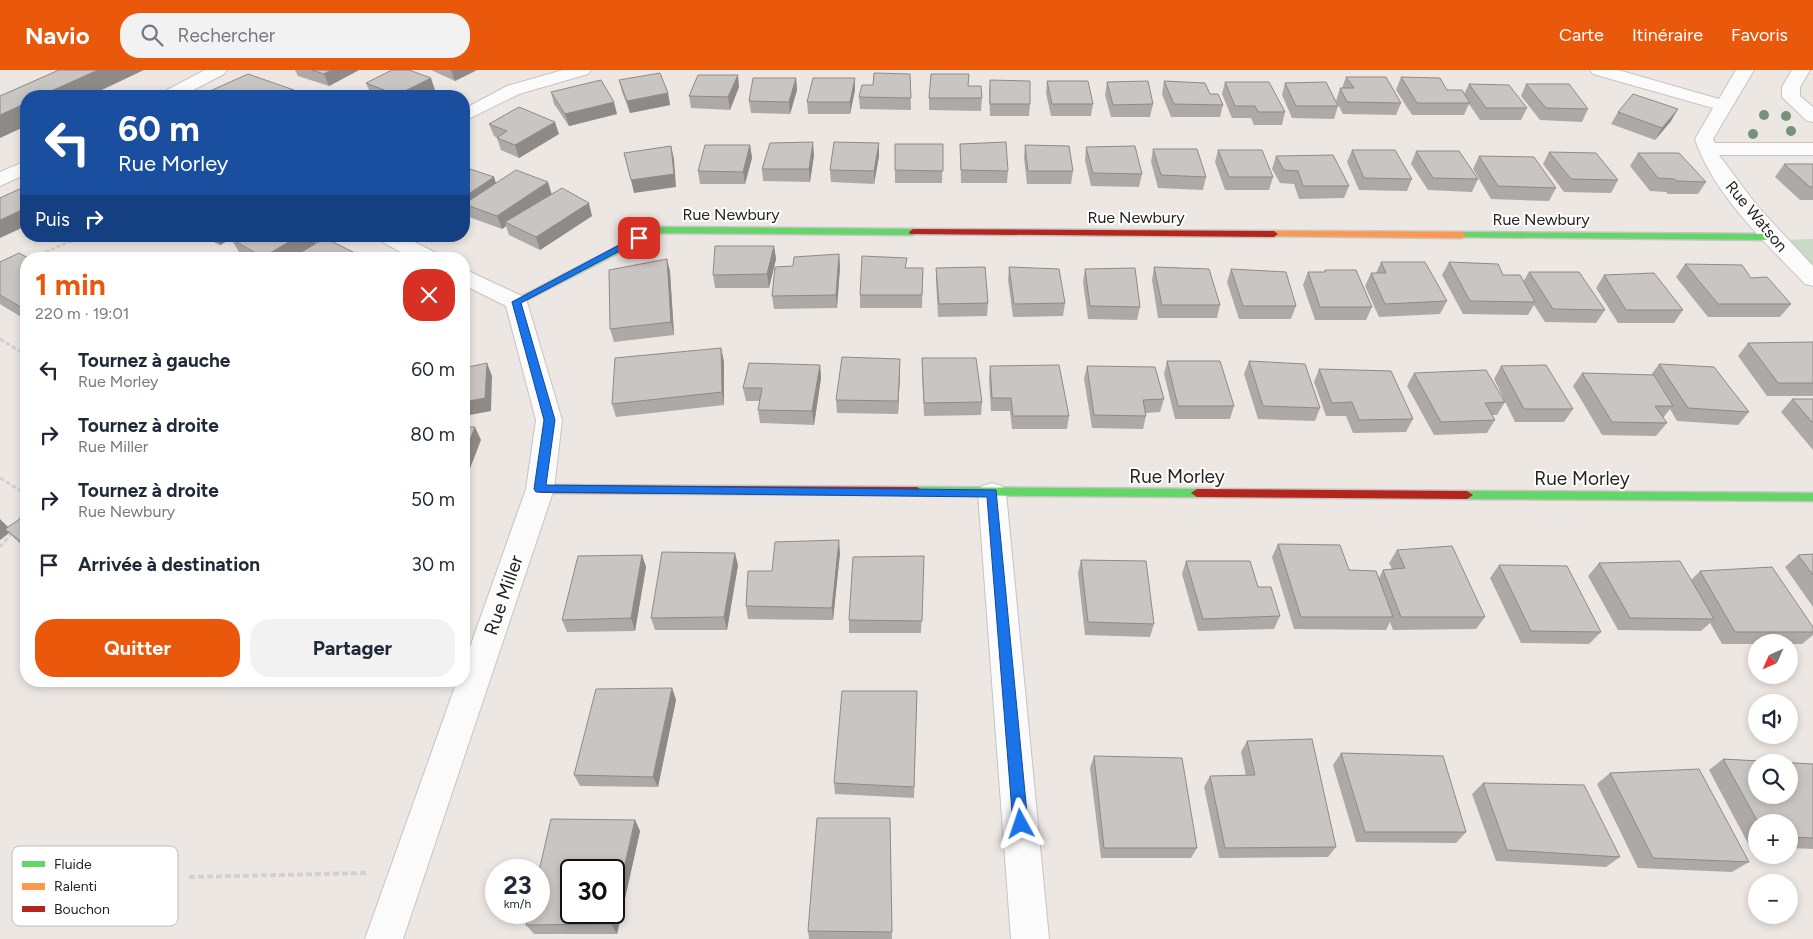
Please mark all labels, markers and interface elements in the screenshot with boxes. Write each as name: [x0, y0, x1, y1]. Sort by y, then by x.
search box: [120, 13, 470, 58]
text: Navio: [25, 21, 90, 50]
icon: search: [138, 21, 166, 49]
text: Rechercher: [178, 24, 275, 47]
text: Carte: [1559, 24, 1604, 46]
text: Itinéraire: [1632, 24, 1703, 46]
text: Favoris: [1731, 24, 1788, 46]
text: 60 m: [118, 108, 200, 150]
icon: left: [35, 110, 100, 175]
text: Rue Morley: [118, 150, 228, 177]
street label: Rue Watson: [1722, 177, 1792, 256]
icon: right: [80, 205, 108, 233]
street label: Rue Newbury: [682, 205, 780, 224]
text: Puis: [35, 208, 70, 231]
street label: Rue Newbury: [1087, 208, 1185, 227]
street label: Rue Newbury: [1492, 210, 1590, 229]
pin: [618, 217, 660, 259]
icon: arrive: [625, 224, 653, 252]
text: 1 min: [35, 266, 106, 303]
button: close: [403, 269, 455, 321]
text: 220 m · 19:01: [35, 304, 129, 323]
text: Tournez à gauche: [78, 349, 230, 372]
icon: left: [35, 356, 63, 384]
text: 60 m: [411, 358, 455, 381]
text: Rue Morley: [78, 372, 158, 391]
text: Tournez à droite: [78, 414, 219, 437]
icon: right: [35, 421, 63, 449]
text: 80 m: [410, 423, 455, 446]
text: Rue Miller: [78, 437, 148, 456]
street label: Rue Morley: [1129, 465, 1225, 488]
street label: Rue Morley: [1534, 467, 1630, 490]
text: Tournez à droite: [78, 479, 219, 502]
icon: right: [35, 486, 63, 514]
text: 50 m: [411, 488, 455, 511]
text: Rue Newbury: [78, 502, 175, 521]
icon: arrive: [35, 551, 63, 579]
street label: Rue Miller: [479, 552, 528, 638]
text: Arrivée à destination: [78, 553, 260, 576]
text: 30 m: [412, 553, 455, 576]
button: Quitter: [35, 619, 240, 677]
button: Partager: [250, 619, 455, 677]
north arrow: [1748, 634, 1798, 684]
map controls: [1748, 634, 1798, 924]
button: sound: [1748, 694, 1798, 744]
button: search: [1748, 754, 1798, 804]
position arrow: [994, 797, 1046, 849]
button: +: [1748, 814, 1798, 864]
legend: [12, 846, 178, 926]
text: Fluide: [54, 856, 92, 873]
speed limit sign: 30: [560, 859, 625, 924]
text: 23: [503, 870, 532, 900]
button: −: [1748, 874, 1798, 924]
text: Ralenti: [54, 878, 97, 895]
text: km/h: [504, 897, 531, 911]
text: Bouchon: [54, 901, 110, 918]

